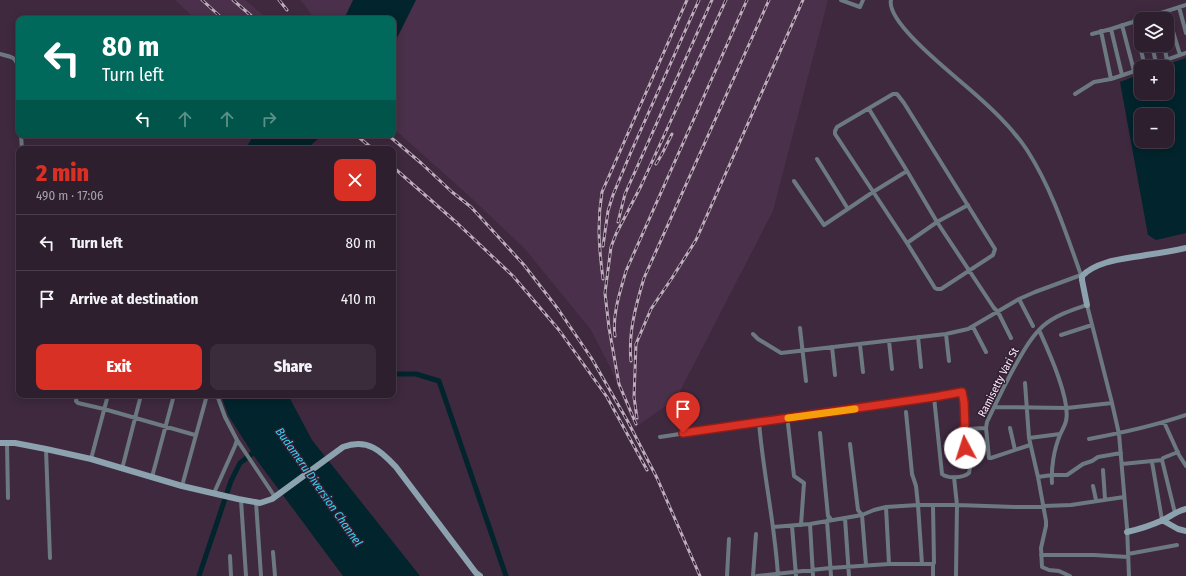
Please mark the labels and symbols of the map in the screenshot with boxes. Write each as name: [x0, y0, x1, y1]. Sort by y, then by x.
street label: Ramisetty Vari St: [975, 345, 1022, 419]
pin: [666, 392, 700, 433]
water label: Budameru Diversion Channel: [273, 425, 365, 549]
position arrow: [944, 427, 986, 469]

